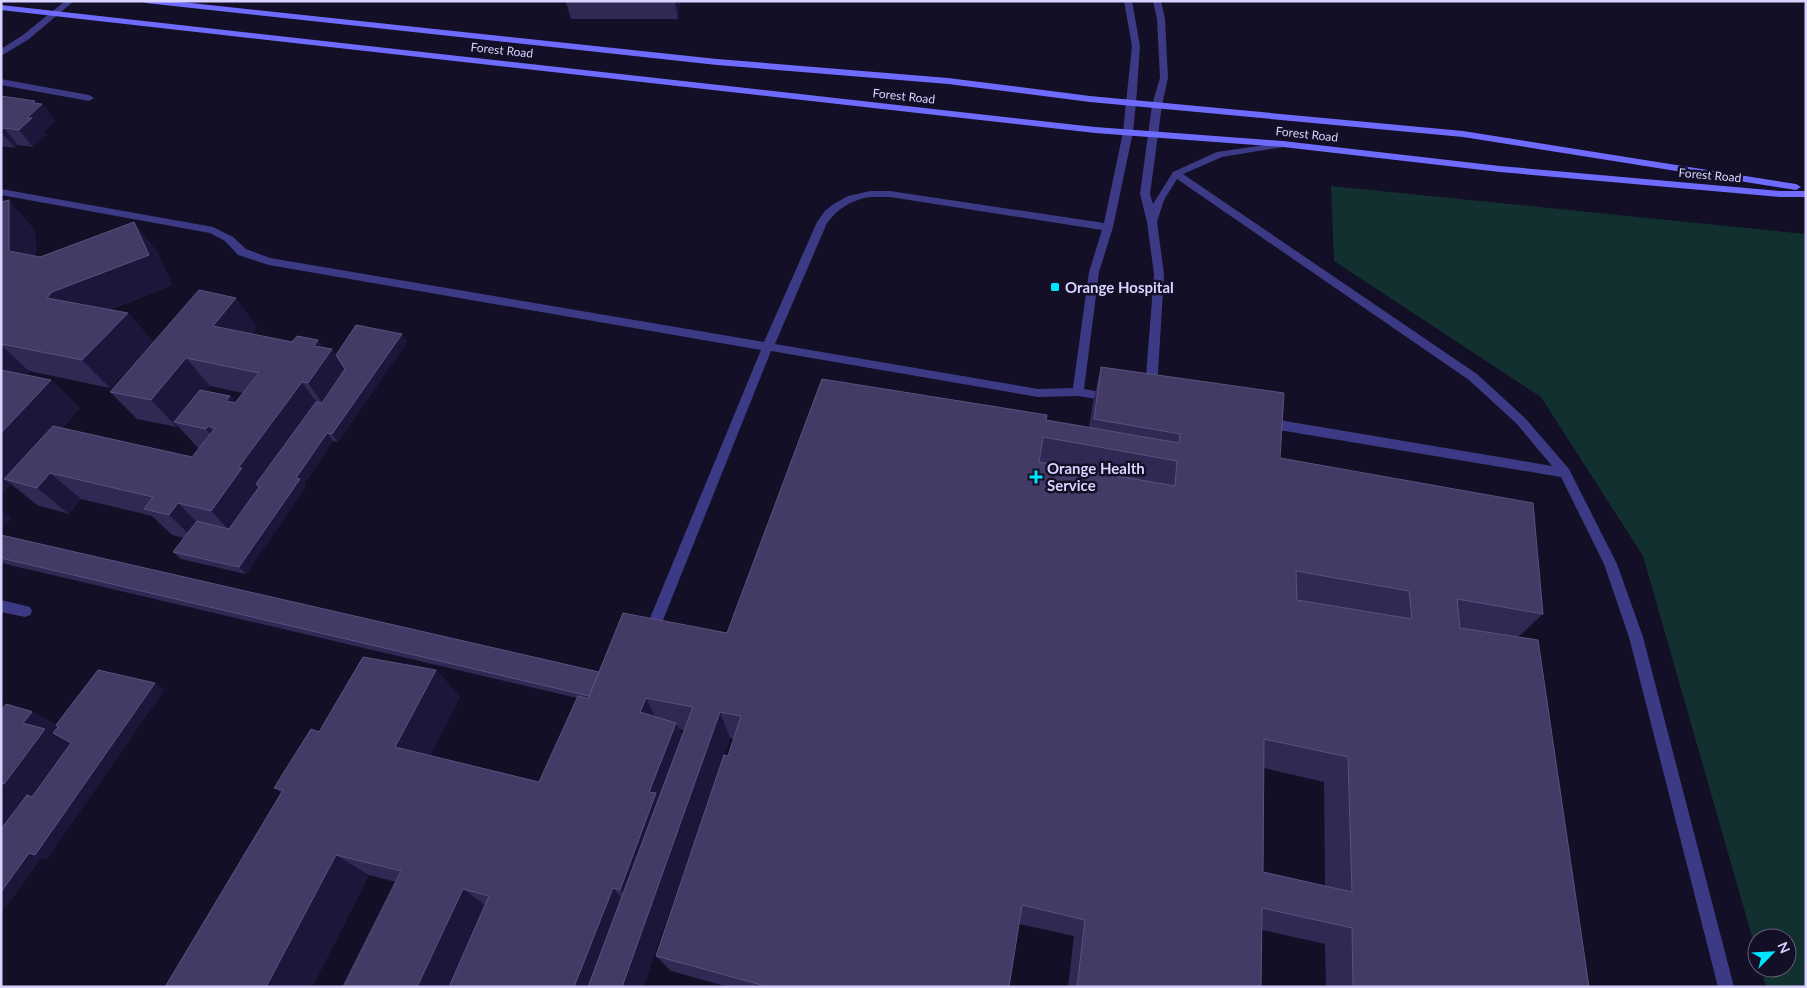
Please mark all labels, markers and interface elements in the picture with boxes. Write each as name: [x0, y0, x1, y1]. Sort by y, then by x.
street label: Forest Road: [470, 39, 534, 61]
street label: Forest Road: [872, 85, 936, 107]
street label: Forest Road: [1275, 123, 1339, 145]
street label: Forest Road: [1678, 165, 1742, 185]
place label: Orange Hospital: [1065, 278, 1174, 296]
marker: Orange Hospital: [1049, 281, 1061, 293]
place label: Orange Health Service: [1047, 459, 1145, 494]
marker: Orange Health Service: [1029, 470, 1043, 484]
north arrow: [1747, 928, 1797, 978]
text: N: [1774, 939, 1794, 956]

